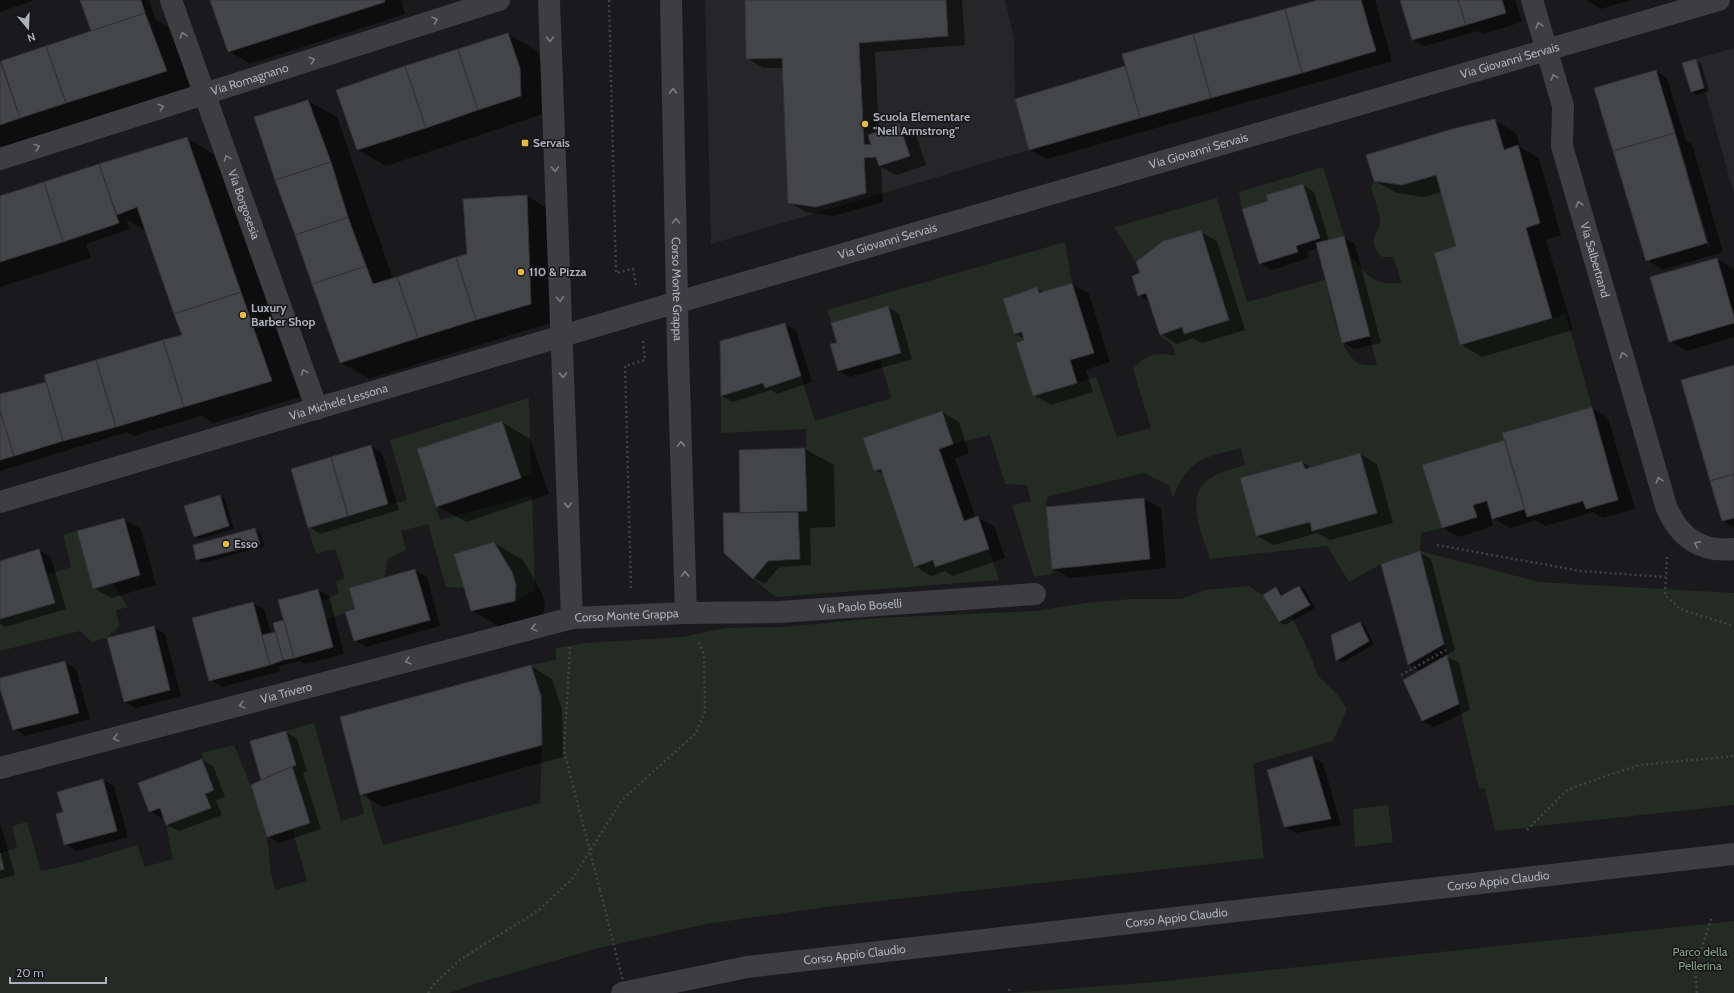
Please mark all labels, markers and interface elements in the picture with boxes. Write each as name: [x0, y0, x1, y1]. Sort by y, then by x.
north arrow: [8, 8, 48, 48]
one-way arrow: [432, 17, 439, 25]
one-way arrow: [1535, 22, 1544, 29]
text: N: [25, 30, 37, 45]
one-way arrow: [180, 32, 188, 39]
one-way arrow: [546, 36, 554, 42]
street label: Via Giovanni Servais: [1458, 39, 1561, 82]
one-way arrow: [308, 56, 315, 65]
street label: Via Romagnano: [209, 59, 291, 98]
one-way arrow: [1550, 74, 1559, 81]
one-way arrow: [669, 88, 677, 94]
one-way arrow: [157, 103, 164, 112]
place label: Scuola Elementare "Neil Armstrong": [873, 109, 970, 138]
marker: Scuola Elementare "Neil Armstrong": [860, 119, 870, 129]
street label: Via Giovanni Servais: [1147, 129, 1250, 172]
place label: Servais: [533, 135, 570, 150]
marker: Servais: [520, 138, 530, 148]
one-way arrow: [33, 144, 40, 152]
one-way arrow: [223, 154, 231, 161]
one-way arrow: [551, 166, 559, 172]
street label: Via Borgosesia: [225, 167, 264, 242]
one-way arrow: [1575, 200, 1584, 207]
one-way arrow: [672, 218, 680, 224]
street label: Via Giovanni Servais: [836, 219, 939, 262]
street label: Via Salbertrand: [1577, 220, 1613, 299]
street label: Corso Monte Grappa: [669, 237, 686, 341]
place label: 110 & Pizza: [529, 264, 587, 279]
marker: 110 & Pizza: [516, 267, 526, 277]
one-way arrow: [555, 296, 564, 302]
place label: Luxury Barber Shop: [251, 300, 315, 329]
marker: Luxury Barber Shop: [238, 310, 248, 320]
one-way arrow: [1619, 352, 1628, 359]
one-way arrow: [300, 369, 308, 376]
one-way arrow: [559, 372, 567, 378]
street label: Via Michele Lessona: [287, 380, 390, 423]
one-way arrow: [677, 441, 685, 447]
one-way arrow: [1655, 477, 1664, 484]
one-way arrow: [564, 502, 572, 508]
place label: Esso: [234, 536, 258, 551]
marker: Esso: [221, 539, 231, 549]
one-way arrow: [1694, 541, 1702, 548]
one-way arrow: [681, 571, 689, 577]
street label: Via Paolo Boselli: [818, 595, 902, 616]
street label: Corso Monte Grappa: [574, 605, 679, 625]
one-way arrow: [531, 624, 537, 632]
one-way arrow: [405, 656, 412, 665]
street label: Via Trivero: [259, 678, 314, 706]
one-way arrow: [239, 700, 246, 709]
one-way arrow: [113, 733, 119, 741]
street label: Corso Appio Claudio: [1446, 867, 1551, 894]
street label: Corso Appio Claudio: [1125, 904, 1229, 931]
street label: Corso Appio Claudio: [803, 941, 907, 967]
park label: Parco della Pellerina: [1673, 944, 1728, 973]
scale bar: [10, 959, 106, 985]
text: 20 m: [16, 965, 44, 980]

